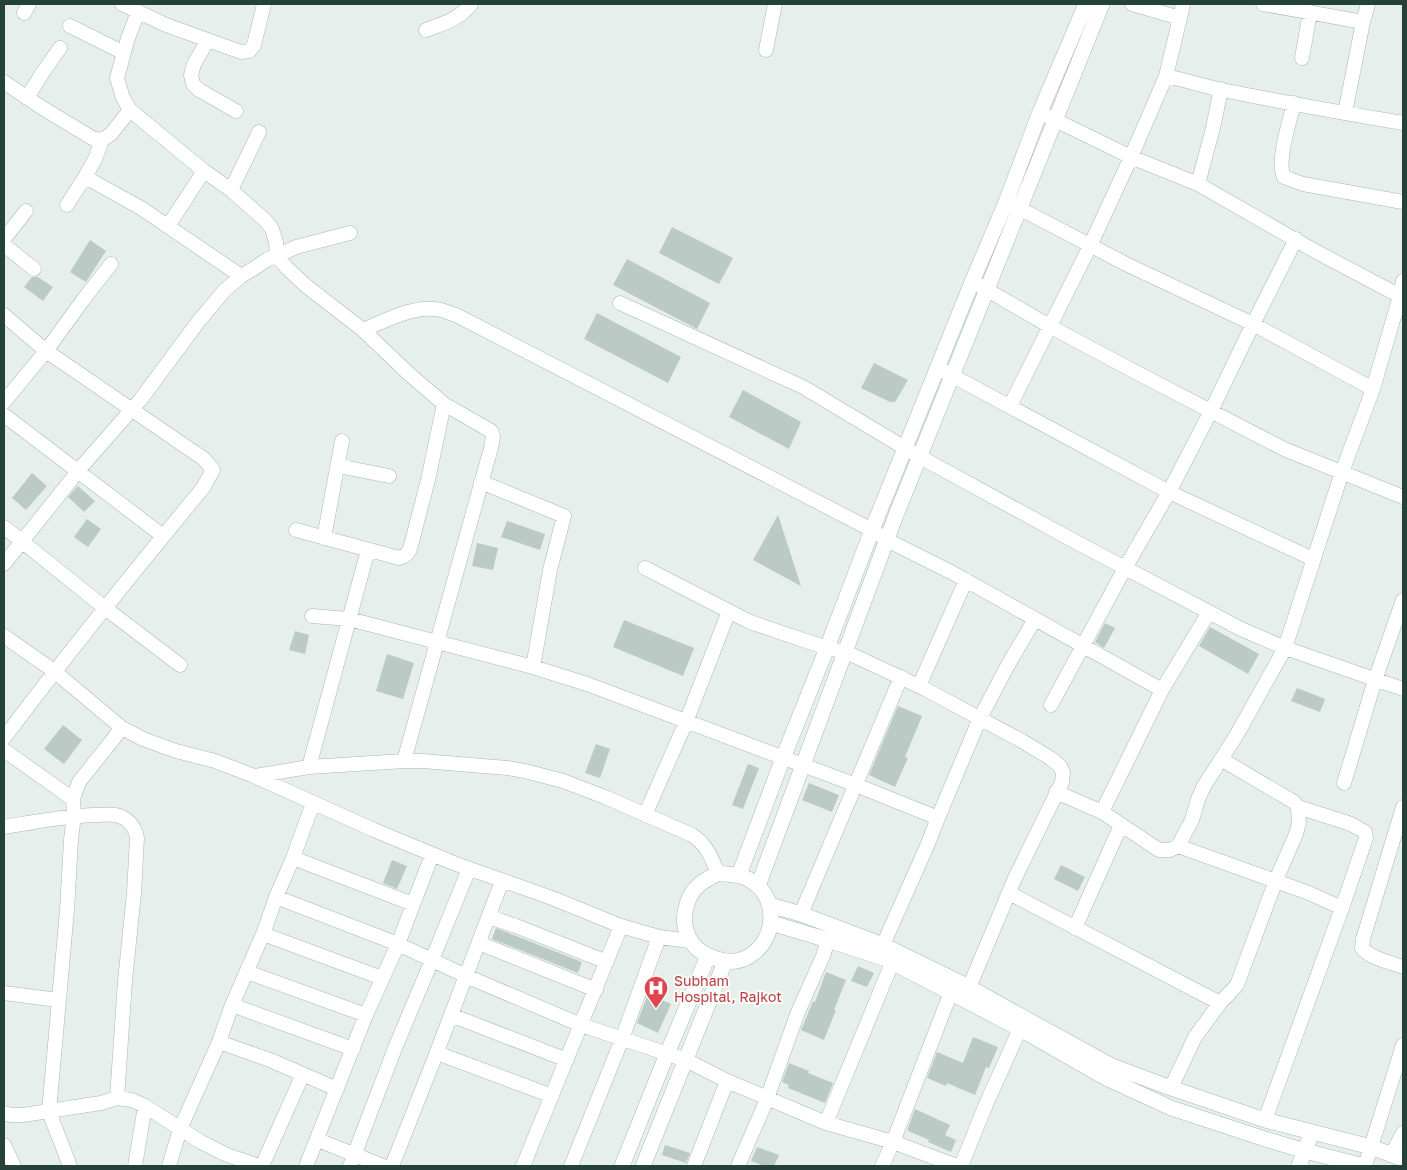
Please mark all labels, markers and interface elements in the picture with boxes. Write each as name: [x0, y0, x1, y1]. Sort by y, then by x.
place label: Subham Hospital, Rajkot: [674, 972, 782, 1005]
hospital icon: Subham Hospital, Rajkot: [643, 975, 669, 1009]

